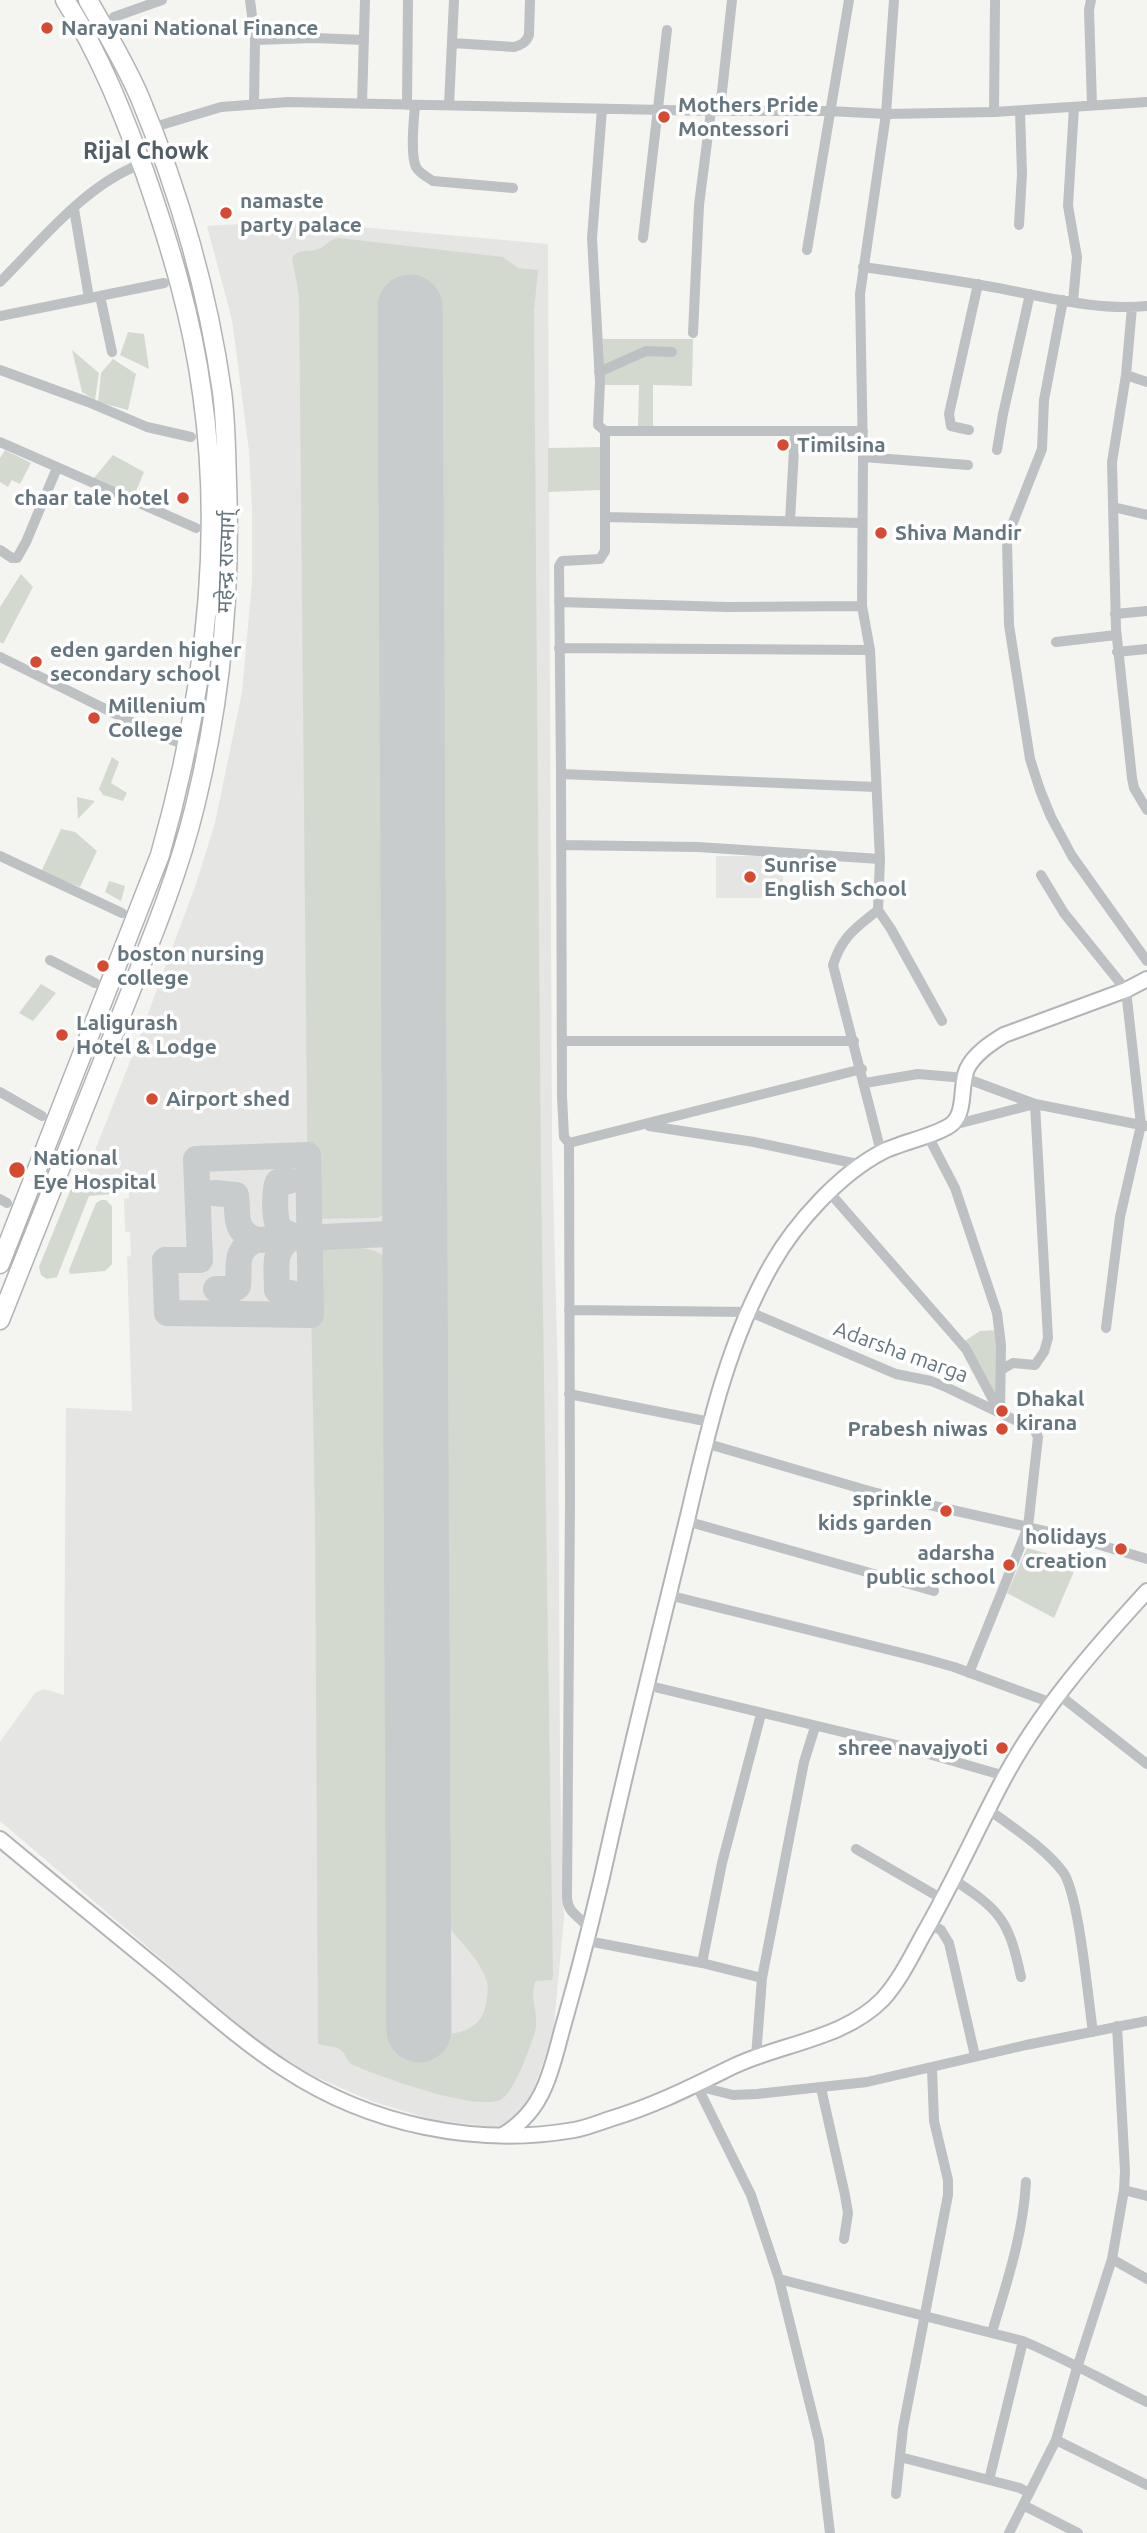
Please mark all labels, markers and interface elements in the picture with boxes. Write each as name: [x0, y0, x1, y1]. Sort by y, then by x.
place label: Narayani National Finance: [61, 15, 318, 41]
marker: Narayani National Finance: [39, 20, 55, 36]
place label: Mothers Pride Montessori: [678, 92, 819, 142]
marker: Mothers Pride Montessori: [656, 109, 672, 125]
district label: Rijal Chowk: [83, 137, 209, 165]
place label: namaste party palace: [240, 188, 362, 238]
marker: namaste party palace: [218, 205, 234, 221]
place label: Timilsina: [797, 432, 886, 458]
marker: Timilsina: [775, 437, 791, 453]
place label: chaar tale hotel: [14, 485, 169, 511]
marker: chaar tale hotel: [175, 490, 191, 506]
street label: महेन्द्र राज्मार्ग्: [212, 511, 240, 613]
place label: Shiva Mandir: [895, 520, 1022, 546]
marker: Shiva Mandir: [873, 525, 889, 541]
place label: eden garden higher secondary school: [50, 637, 242, 687]
marker: eden garden higher secondary school: [28, 654, 44, 670]
place label: Millenium College: [108, 693, 206, 743]
marker: Millenium College: [86, 710, 102, 726]
place label: Sunrise English School: [764, 852, 907, 902]
marker: Sunrise English School: [742, 869, 758, 885]
place label: boston nursing college: [117, 941, 264, 991]
marker: boston nursing college: [95, 958, 111, 974]
place label: Laligurash Hotel & Lodge: [76, 1010, 217, 1060]
marker: Laligurash Hotel & Lodge: [54, 1027, 70, 1043]
place label: Airport shed: [166, 1086, 290, 1112]
marker: Airport shed: [144, 1091, 160, 1107]
place label: National Eye Hospital: [33, 1145, 156, 1195]
marker: National Eye Hospital: [7, 1160, 27, 1180]
street label: Adarsha marga: [830, 1316, 972, 1388]
place label: Dhakal kirana: [1016, 1386, 1084, 1436]
marker: Dhakal kirana: [994, 1403, 1010, 1419]
place label: Prabesh niwas: [847, 1416, 988, 1442]
marker: Prabesh niwas: [994, 1421, 1010, 1437]
place label: sprinkle kids garden: [818, 1486, 932, 1536]
marker: sprinkle kids garden: [938, 1503, 954, 1519]
place label: holidays creation: [1025, 1524, 1107, 1574]
place label: adarsha public school: [866, 1540, 995, 1590]
marker: holidays creation: [1113, 1541, 1129, 1557]
marker: adarsha public school: [1001, 1557, 1017, 1573]
place label: shree navajyoti: [838, 1735, 988, 1761]
marker: shree navajyoti: [994, 1740, 1010, 1756]

